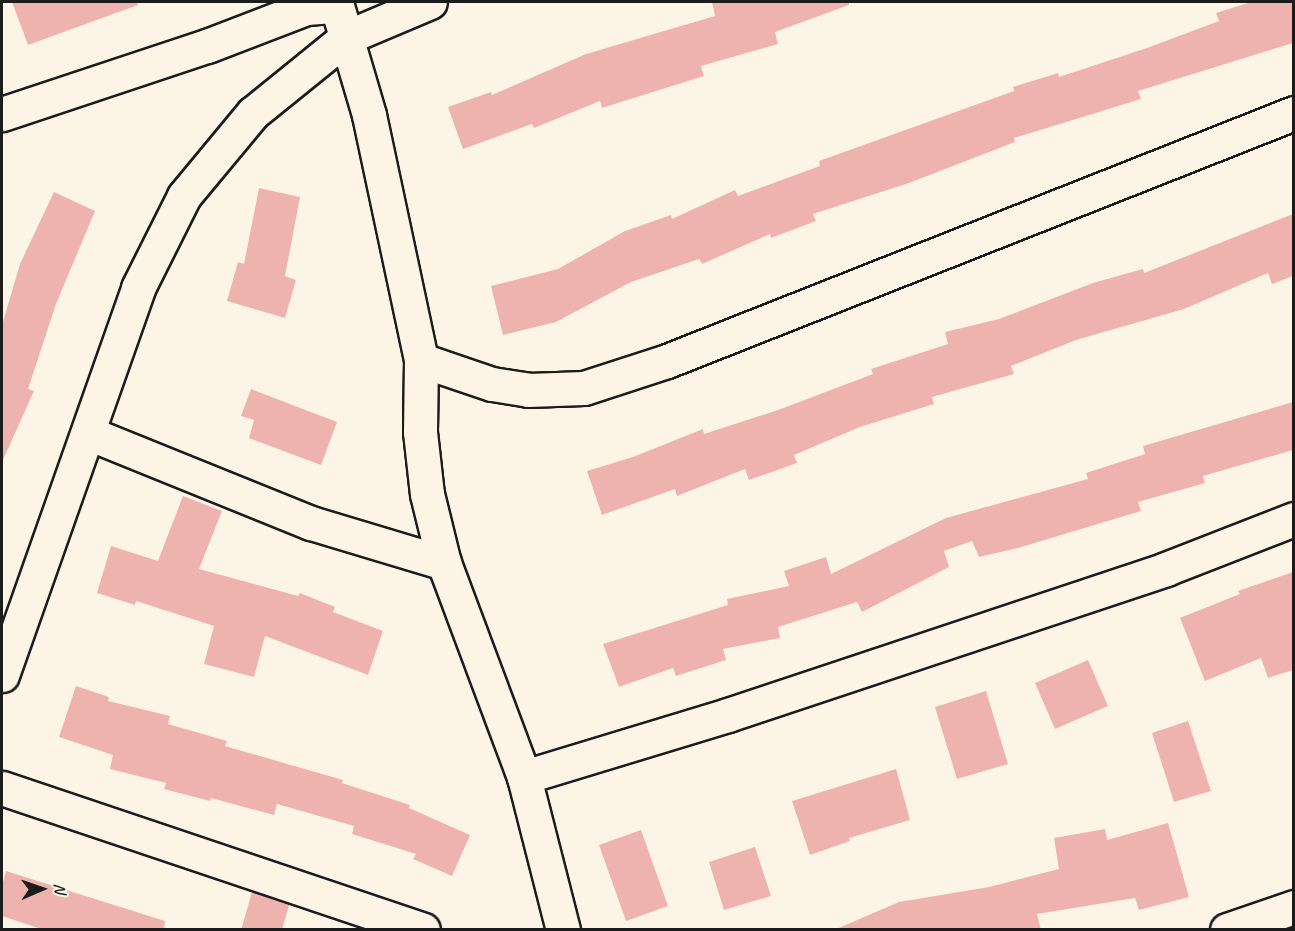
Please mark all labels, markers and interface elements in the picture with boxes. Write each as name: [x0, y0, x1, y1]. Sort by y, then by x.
north arrow: [12, 859, 72, 919]
text: N: [50, 883, 70, 894]

